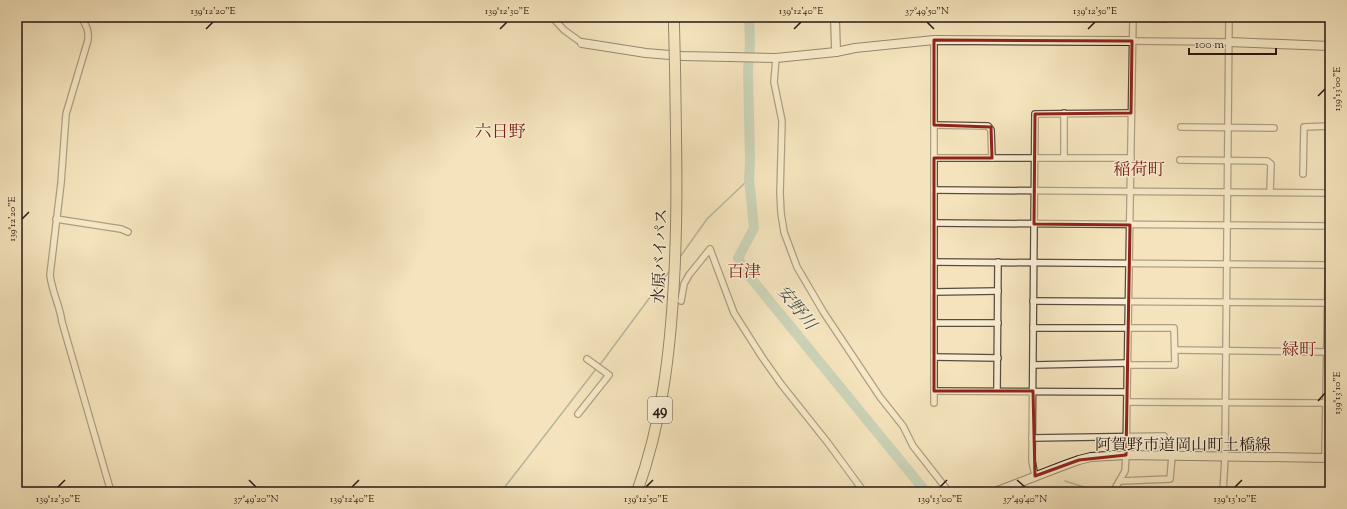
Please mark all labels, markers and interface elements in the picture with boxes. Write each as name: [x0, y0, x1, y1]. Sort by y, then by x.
text: 139°12'20"E: [190, 4, 236, 19]
text: 139°12'30"E: [485, 4, 529, 19]
text: 139°12'40"E: [779, 4, 823, 19]
text: 37°49'50"N: [905, 4, 949, 19]
text: 139°12'50"E: [1073, 4, 1117, 19]
scale bar: [1189, 30, 1276, 56]
text: 100 m: [1195, 36, 1224, 54]
text: 139°13'00"E: [1330, 67, 1345, 111]
district label: 六日野: [475, 121, 526, 145]
district label: 稲荷町: [1114, 159, 1165, 183]
text: 139°12'20"E: [5, 196, 20, 242]
street label: 水原バイパス: [648, 208, 675, 304]
district label: 百津: [727, 261, 761, 285]
water label: 安野川: [770, 281, 822, 337]
district label: 緑町: [1282, 339, 1316, 363]
text: 139°13'10"E: [1330, 371, 1345, 415]
road number: 49: [648, 397, 672, 423]
street label: 阿賀野市道岡山町土橋線: [1095, 435, 1271, 458]
text: 139°12'30"E: [36, 492, 80, 507]
text: 37°49'20"N: [234, 492, 278, 507]
text: 139°12'40"E: [330, 492, 374, 507]
text: 139°12'50"E: [624, 492, 668, 507]
text: 139°13'00"E: [918, 492, 962, 507]
text: 37°49'40"N: [1003, 492, 1047, 507]
text: 139°13'10"E: [1213, 492, 1257, 507]

